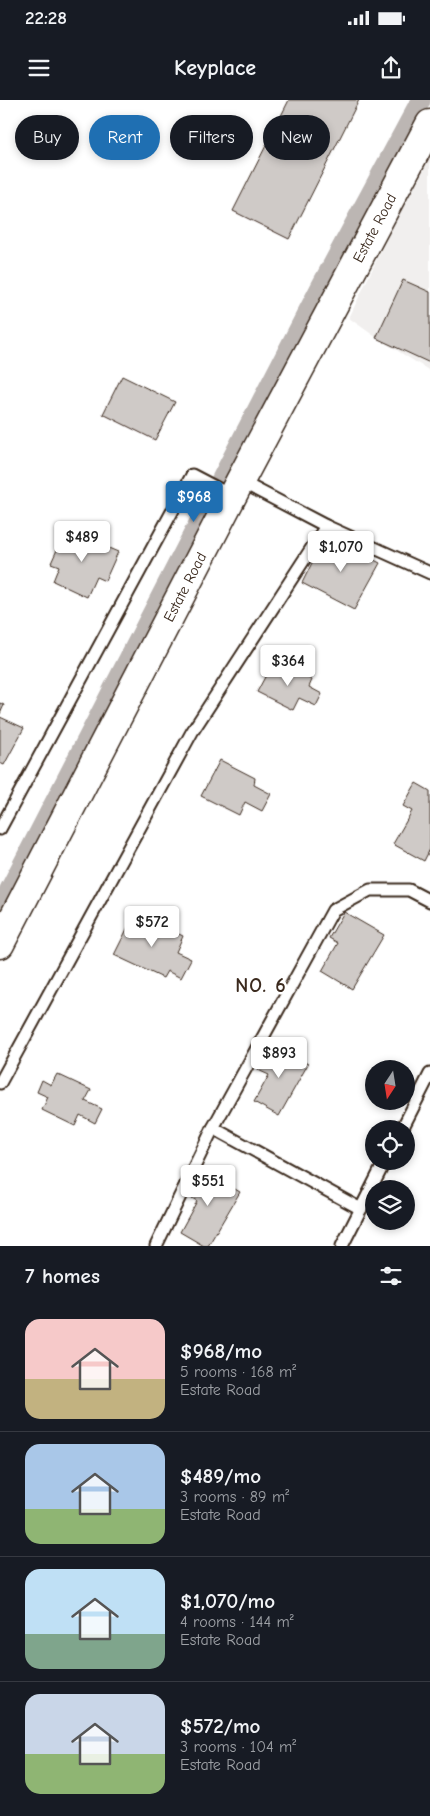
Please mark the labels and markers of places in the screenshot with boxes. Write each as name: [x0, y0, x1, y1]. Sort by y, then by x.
pin: $968: [164, 480, 224, 523]
pin: $489: [52, 520, 112, 563]
pin: $1,070: [300, 530, 382, 573]
pin: $364: [258, 644, 318, 687]
pin: $572: [122, 906, 182, 948]
pin: $893: [249, 1036, 309, 1079]
pin: $551: [178, 1164, 238, 1207]

